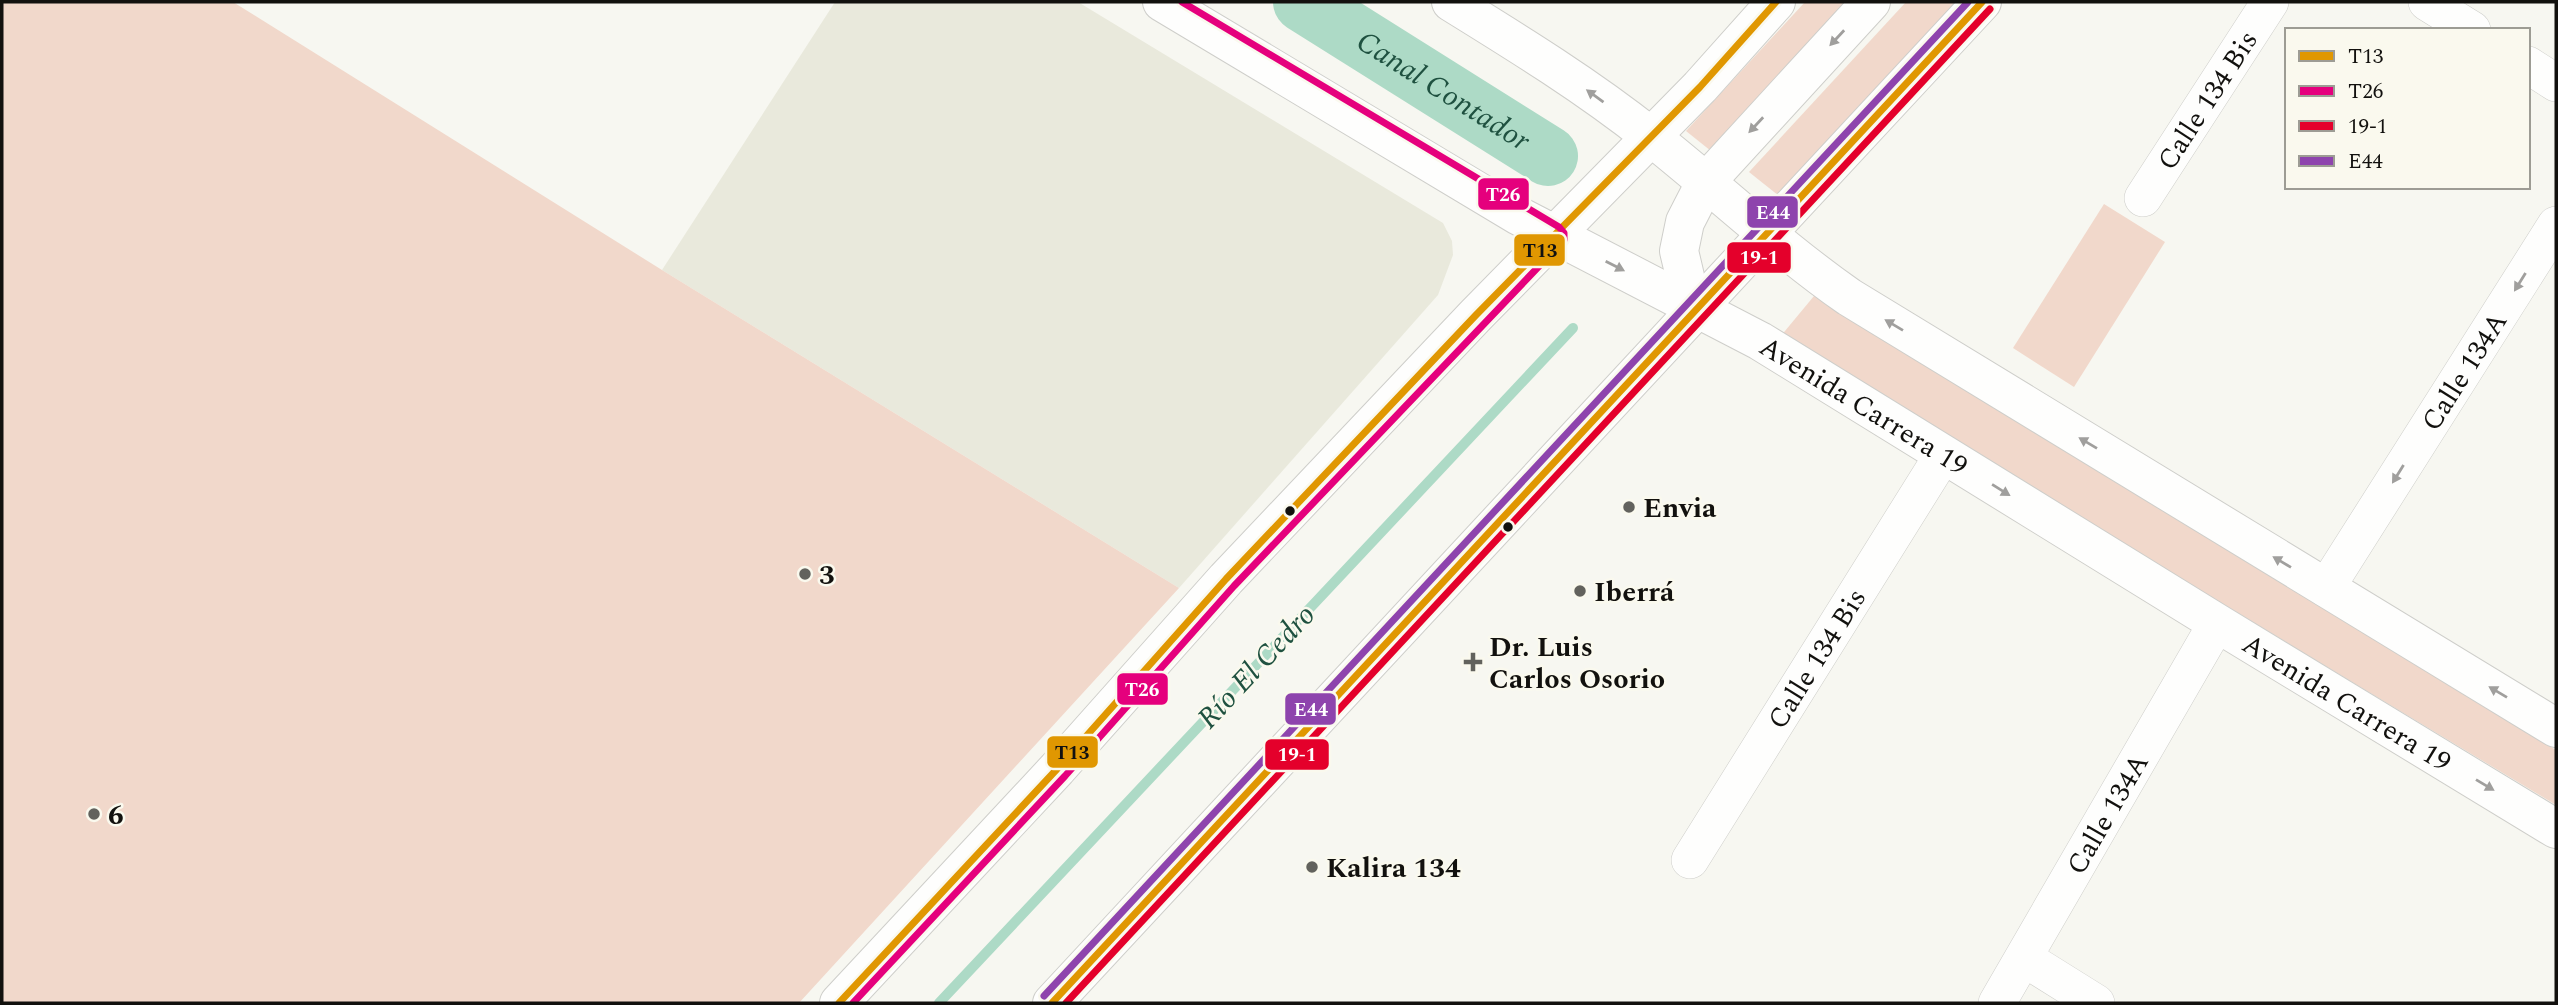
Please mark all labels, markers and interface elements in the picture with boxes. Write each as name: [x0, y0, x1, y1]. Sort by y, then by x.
water label: Canal Contador: [1347, 19, 1539, 164]
street label: Calle 134 Bis: [2147, 22, 2269, 179]
legend: [2285, 28, 2530, 189]
one-way arrow: [1828, 30, 1845, 47]
text: T13: [2348, 41, 2384, 73]
text: T26: [2348, 76, 2383, 108]
one-way arrow: [1586, 89, 1605, 103]
text: 19-1: [2348, 111, 2387, 143]
one-way arrow: [1748, 116, 1764, 134]
text: E44: [2348, 146, 2383, 178]
line badge: T26: [1477, 177, 1530, 211]
text: T26: [1486, 181, 1521, 210]
line badge: E44: [1746, 195, 1799, 229]
text: E44: [1756, 199, 1790, 228]
line badge: T13: [1513, 233, 1566, 267]
text: T13: [1523, 237, 1558, 266]
line badge: 19-1: [1726, 241, 1792, 274]
text: 19-1: [1740, 244, 1779, 273]
one-way arrow: [1605, 261, 1625, 272]
one-way arrow: [2513, 273, 2526, 292]
street label: Calle 134A: [2411, 304, 2519, 440]
one-way arrow: [1884, 318, 1904, 331]
street label: Avenida Carrera 19: [1751, 326, 1976, 487]
one-way arrow: [2079, 437, 2098, 450]
one-way arrow: [2391, 465, 2404, 484]
one-way arrow: [1991, 484, 2011, 497]
place label: Envia: [1643, 487, 1717, 530]
marker: Envia: [1621, 499, 1637, 515]
unlabelled marker: [1283, 504, 1297, 518]
unlabelled marker: [1501, 520, 1515, 534]
place label: 3: [819, 554, 835, 597]
one-way arrow: [2273, 555, 2292, 568]
marker: 3: [797, 566, 813, 582]
place label: Iberrá: [1594, 571, 1675, 614]
street label: Calle 134 Bis: [1757, 580, 1878, 738]
marker: Iberrá: [1572, 583, 1588, 599]
water label: Río El Cedro: [1186, 594, 1327, 740]
street label: Avenida Carrera 19: [2233, 623, 2459, 784]
place label: Dr. Luis Carlos Osorio: [1489, 626, 1665, 701]
marker: Dr. Luis Carlos Osorio: [1463, 652, 1483, 672]
line badge: T26: [1116, 672, 1169, 706]
text: T26: [1125, 676, 1160, 705]
one-way arrow: [2488, 686, 2507, 699]
line badge: E44: [1284, 692, 1337, 726]
text: E44: [1294, 696, 1328, 725]
line badge: T13: [1046, 735, 1099, 769]
line badge: 19-1: [1264, 738, 1330, 771]
text: T13: [1055, 739, 1090, 768]
text: 19-1: [1278, 741, 1317, 770]
street label: Calle 134A: [2056, 745, 2160, 883]
one-way arrow: [2476, 779, 2495, 792]
place label: 6: [108, 794, 124, 837]
marker: 6: [86, 806, 102, 822]
place label: Kalira 134: [1326, 847, 1461, 890]
marker: Kalira 134: [1304, 859, 1320, 875]

